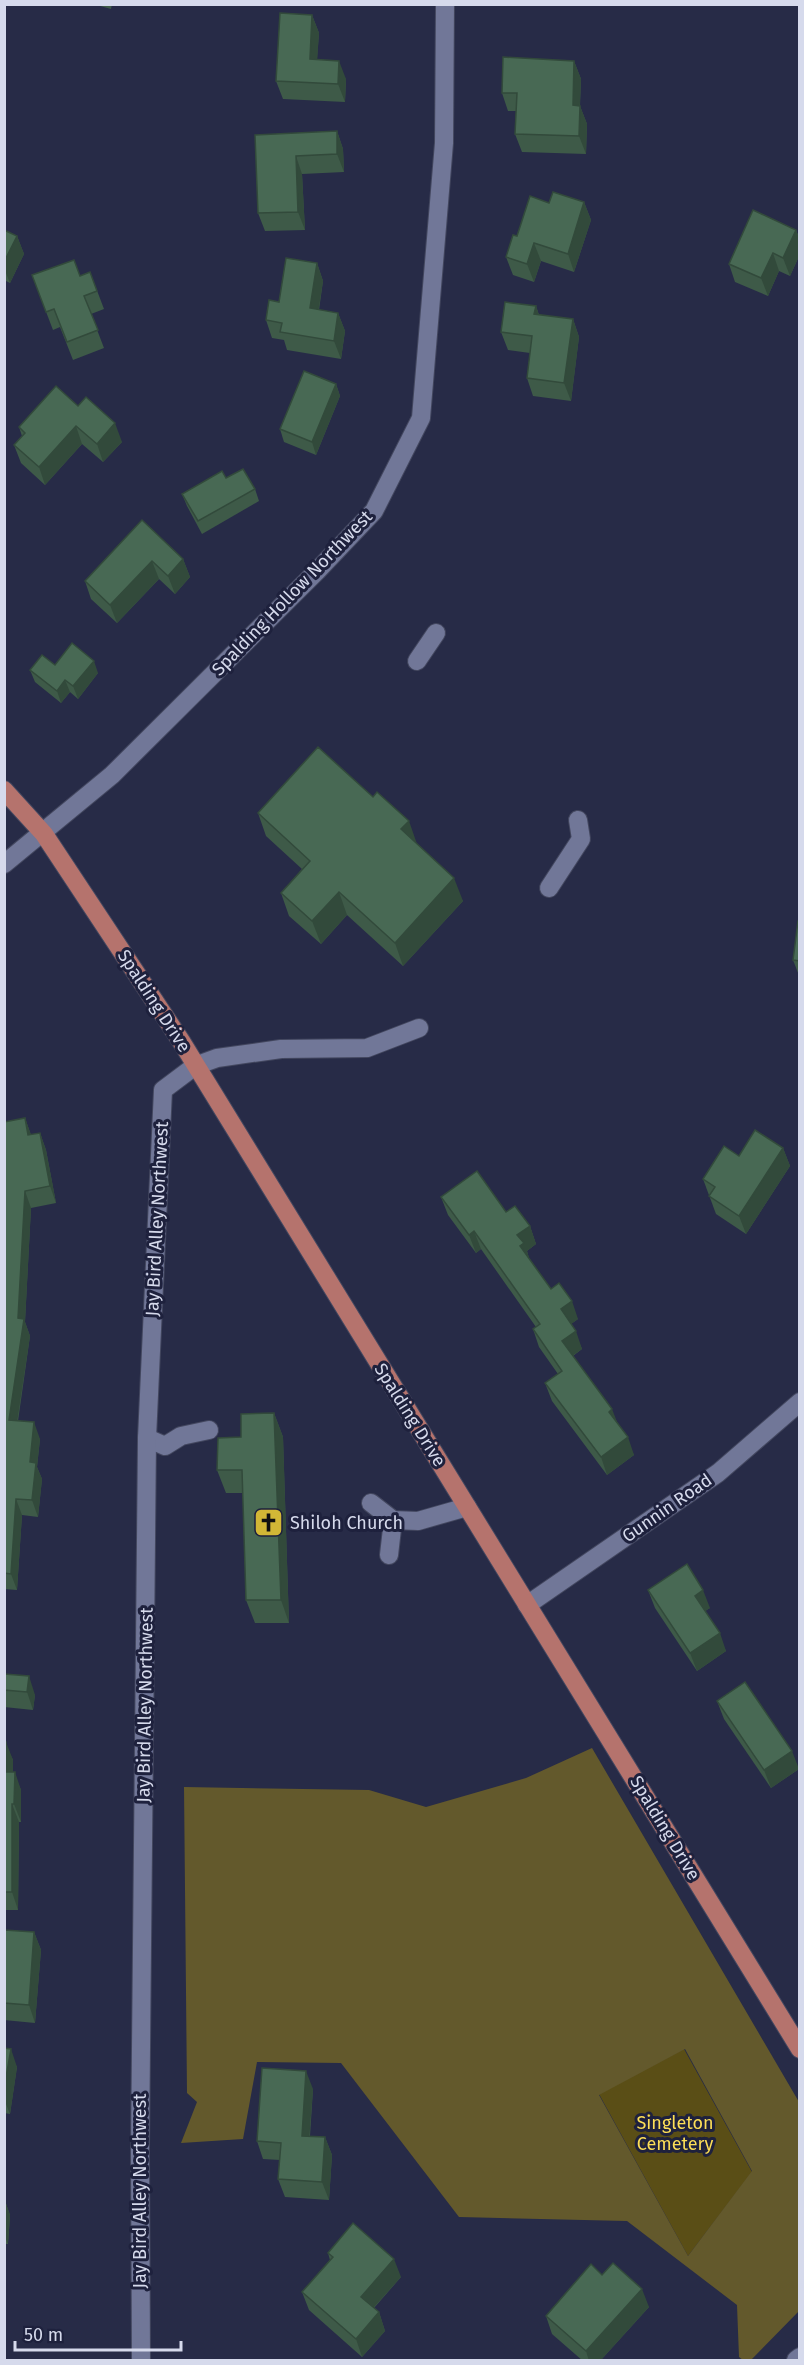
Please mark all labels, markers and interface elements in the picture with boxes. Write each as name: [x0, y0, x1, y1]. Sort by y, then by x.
street label: Spalding Hollow Northwest: [207, 505, 377, 680]
street label: Spalding Drive: [113, 946, 195, 1056]
street label: Jay Bird Alley Northwest: [141, 1120, 173, 1317]
street label: Spalding Drive: [369, 1359, 451, 1471]
street label: Gunnin Road: [618, 1469, 716, 1547]
church icon: Shiloh Church: [253, 1507, 285, 1539]
place label: Shiloh Church: [290, 1512, 403, 1534]
street label: Jay Bird Alley Northwest: [132, 1607, 158, 1803]
street label: Spalding Drive: [625, 1772, 705, 1884]
street label: Jay Bird Alley Northwest: [129, 2093, 151, 2289]
park label: Singleton Cemetery: [636, 2112, 714, 2155]
scale bar: [15, 2314, 182, 2352]
text: 50 m: [24, 2324, 63, 2346]

